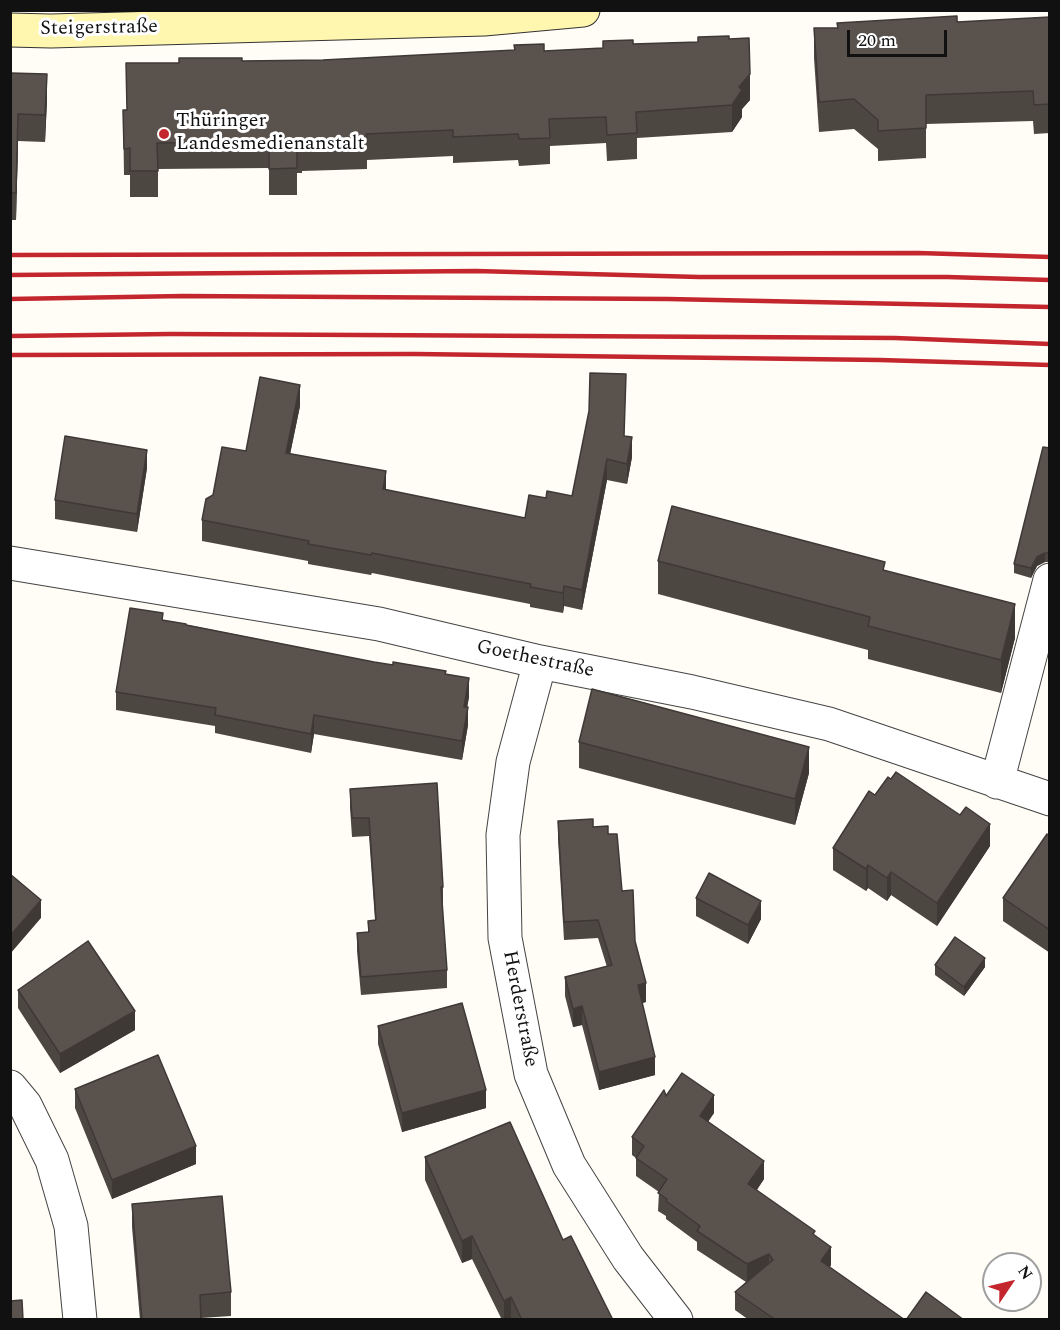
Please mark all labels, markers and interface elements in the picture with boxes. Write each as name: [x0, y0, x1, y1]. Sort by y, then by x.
street label: Steigerstraße: [40, 16, 158, 42]
scale bar: [850, 18, 950, 56]
text: 20 m: [858, 27, 896, 54]
place label: Thüringer Landesmedienanstalt: [176, 110, 365, 157]
marker: Thüringer Landesmedienanstalt: [157, 127, 171, 141]
street label: Goethestraße: [474, 636, 596, 684]
street label: Herderstraße: [496, 949, 542, 1069]
north arrow: [982, 1252, 1042, 1312]
text: N: [1012, 1261, 1039, 1285]

